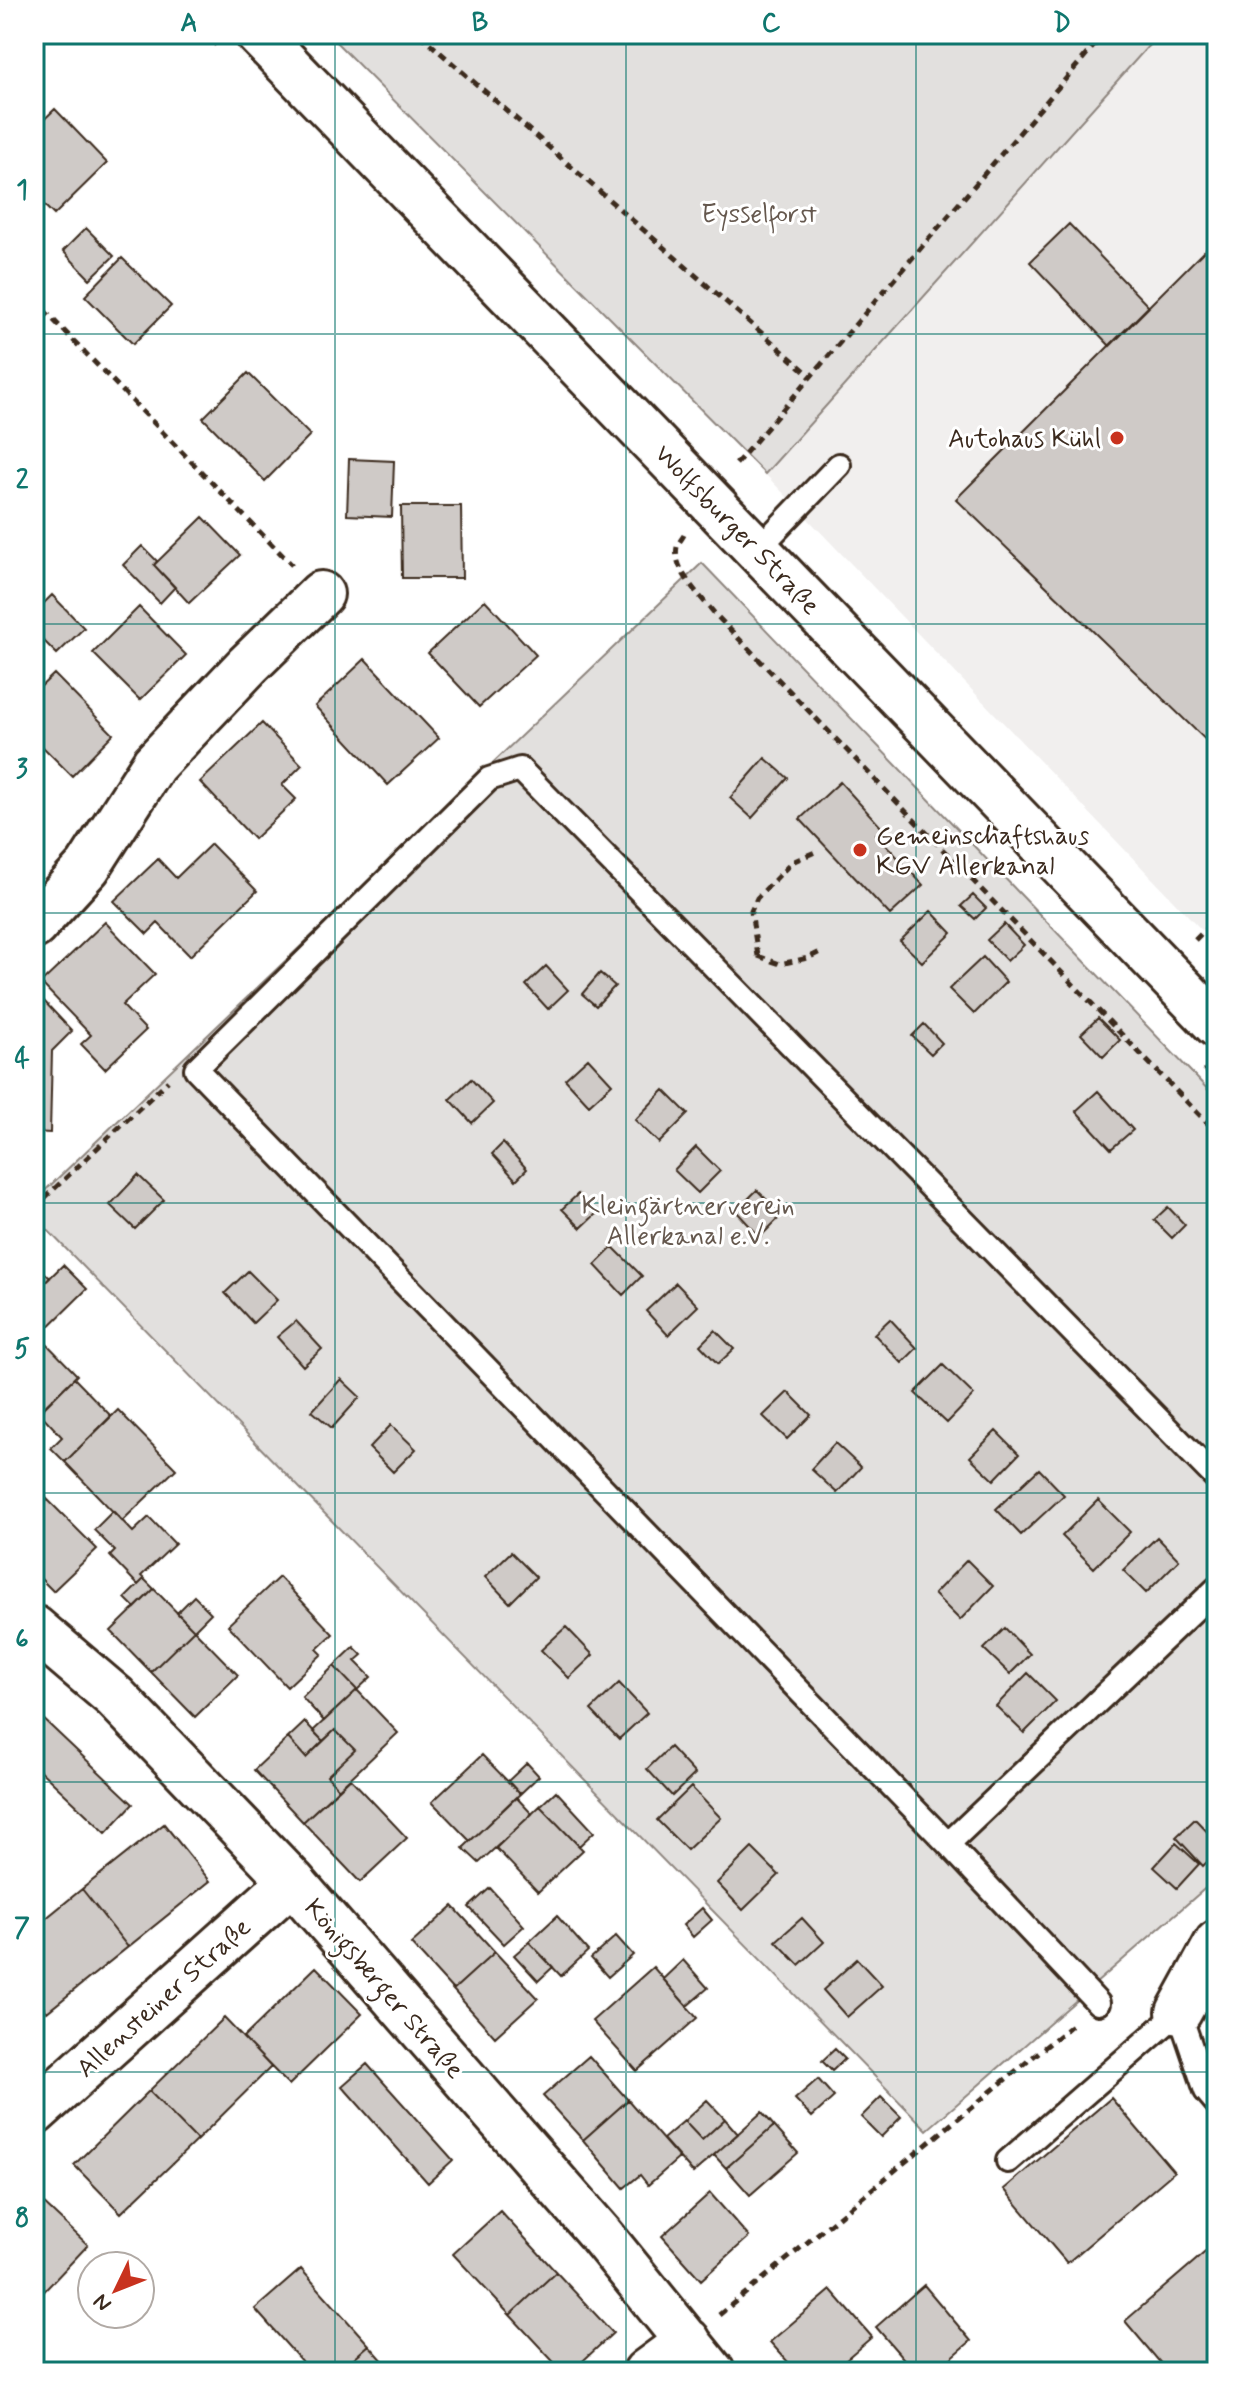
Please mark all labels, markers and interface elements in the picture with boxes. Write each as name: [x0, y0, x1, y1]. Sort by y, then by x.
text: A: [180, 7, 198, 41]
text: B: [472, 7, 488, 41]
text: C: [762, 7, 781, 41]
text: D: [1053, 7, 1071, 41]
text: 1: [16, 174, 28, 208]
park label: Eysselforst: [701, 198, 817, 234]
place label: Autohaus Kühl: [948, 423, 1101, 457]
marker: Autohaus Kühl: [1108, 429, 1126, 447]
street label: Wolfsburger Straße: [646, 438, 827, 623]
text: 2: [16, 464, 29, 498]
text: 3: [16, 753, 28, 787]
place label: Gemeinschaftshaus KGV Allerkanal: [876, 820, 1089, 884]
marker: Gemeinschaftshaus KGV Allerkanal: [851, 841, 869, 859]
text: 4: [14, 1043, 30, 1077]
park label: Kleingärtnerverein Allerkanal e.V.: [581, 1190, 795, 1254]
text: 5: [14, 1333, 30, 1367]
text: 6: [15, 1623, 29, 1657]
street label: Königsberger Straße: [294, 1892, 471, 2089]
street label: Allensteiner Straße: [70, 1911, 259, 2086]
text: 7: [14, 1912, 30, 1946]
text: 8: [15, 2202, 29, 2236]
north arrow: [76, 2250, 156, 2330]
text: N: [88, 2287, 118, 2317]

